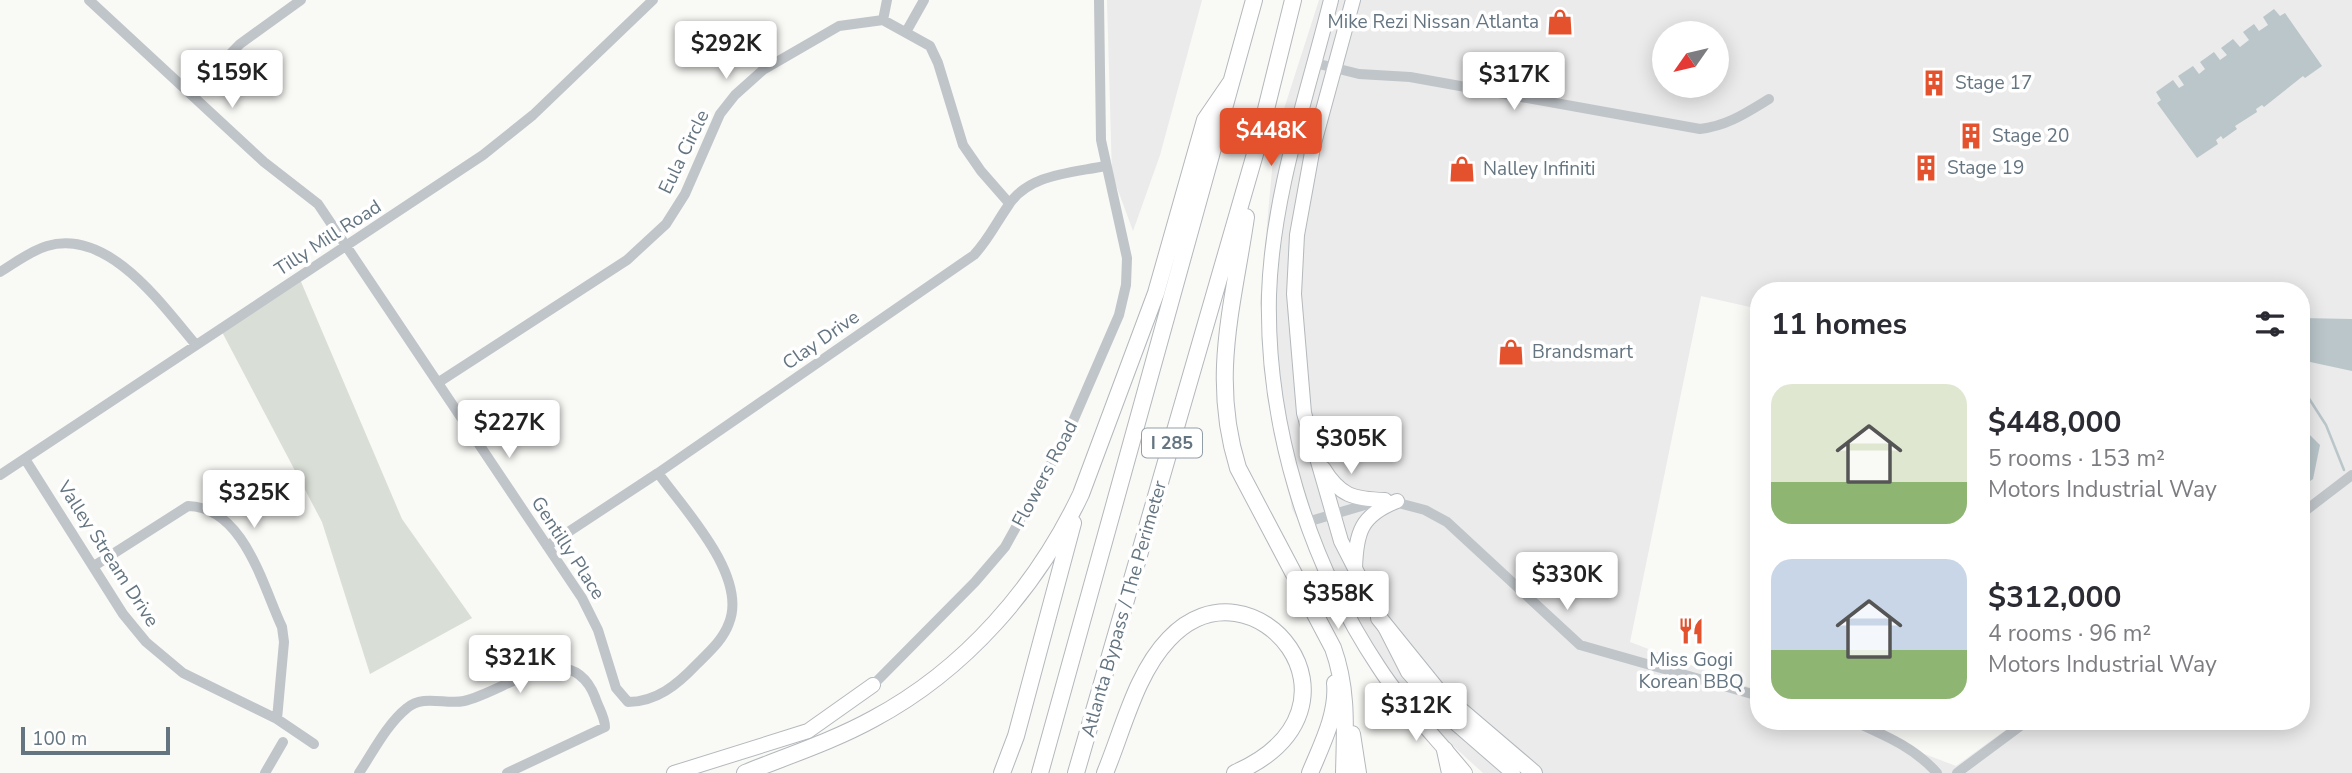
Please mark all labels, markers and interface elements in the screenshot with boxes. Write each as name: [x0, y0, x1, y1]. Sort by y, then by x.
shop icon: Mike Rezi Nissan Atlanta: [1545, 7, 1575, 37]
place label: Mike Rezi Nissan Atlanta: [1327, 9, 1539, 35]
north arrow: [1652, 21, 1729, 98]
map controls: [1652, 21, 1729, 98]
pin: $292K: [677, 22, 775, 81]
text: $292K: [691, 28, 761, 59]
pin: $159K: [183, 50, 281, 110]
pin: $317K: [1465, 52, 1563, 112]
text: $159K: [197, 57, 267, 88]
text: $317K: [1479, 59, 1549, 90]
building icon: Stage 17: [1919, 68, 1949, 98]
place label: Stage 17: [1955, 70, 2032, 96]
street label: Eula Circle: [652, 106, 716, 198]
pin: $448K: [1222, 108, 1320, 168]
text: $448K: [1236, 115, 1306, 146]
building icon: Stage 20: [1956, 121, 1986, 151]
place label: Stage 20: [1992, 123, 2069, 149]
building icon: Stage 19: [1911, 153, 1941, 183]
shop icon: Nalley Infiniti: [1447, 154, 1477, 184]
place label: Stage 19: [1947, 155, 2024, 181]
place label: Nalley Infiniti: [1483, 156, 1595, 182]
street label: Tilly Mill Road: [270, 194, 386, 282]
street label: Clay Drive: [777, 304, 865, 376]
text: 11 homes: [1771, 304, 1907, 345]
icon: filters: [2251, 305, 2289, 343]
shop icon: Brandsmart: [1496, 337, 1526, 367]
place label: Brandsmart: [1532, 339, 1633, 365]
pin: $227K: [460, 400, 558, 460]
text: $448,000: [1988, 402, 2121, 443]
text: $227K: [474, 407, 544, 438]
icon: home: [1827, 412, 1911, 496]
street label: Flowers Road: [1006, 416, 1084, 532]
pin: $305K: [1302, 416, 1400, 476]
text: $305K: [1316, 423, 1386, 454]
road number: I 285: [1142, 428, 1202, 458]
text: 5 rooms · 153 m²: [1988, 443, 2165, 474]
pin: $325K: [205, 470, 303, 530]
text: Motors Industrial Way: [1988, 474, 2217, 505]
street label: Valley Stream Drive: [50, 475, 165, 632]
text: $325K: [219, 477, 289, 508]
street label: Atlanta Bypass / The Perimeter: [1075, 478, 1173, 740]
street label: Gentilly Place: [525, 491, 611, 605]
pin: $330K: [1518, 552, 1616, 612]
text: $330K: [1532, 559, 1602, 590]
pin: $358K: [1289, 572, 1387, 631]
text: $312,000: [1988, 577, 2121, 618]
text: $358K: [1303, 578, 1373, 609]
icon: home: [1827, 587, 1911, 671]
restaurant icon: Miss Gogi Korean BBQ: [1676, 616, 1706, 646]
text: 4 rooms · 96 m²: [1988, 618, 2151, 649]
pin: $321K: [471, 636, 569, 695]
text: $321K: [485, 642, 555, 673]
place label: Miss Gogi Korean BBQ: [1638, 647, 1744, 695]
text: Motors Industrial Way: [1988, 649, 2217, 680]
pin: $312K: [1367, 684, 1465, 743]
text: $312K: [1381, 690, 1451, 721]
scale bar: [21, 724, 170, 756]
text: 100 m: [32, 726, 87, 752]

